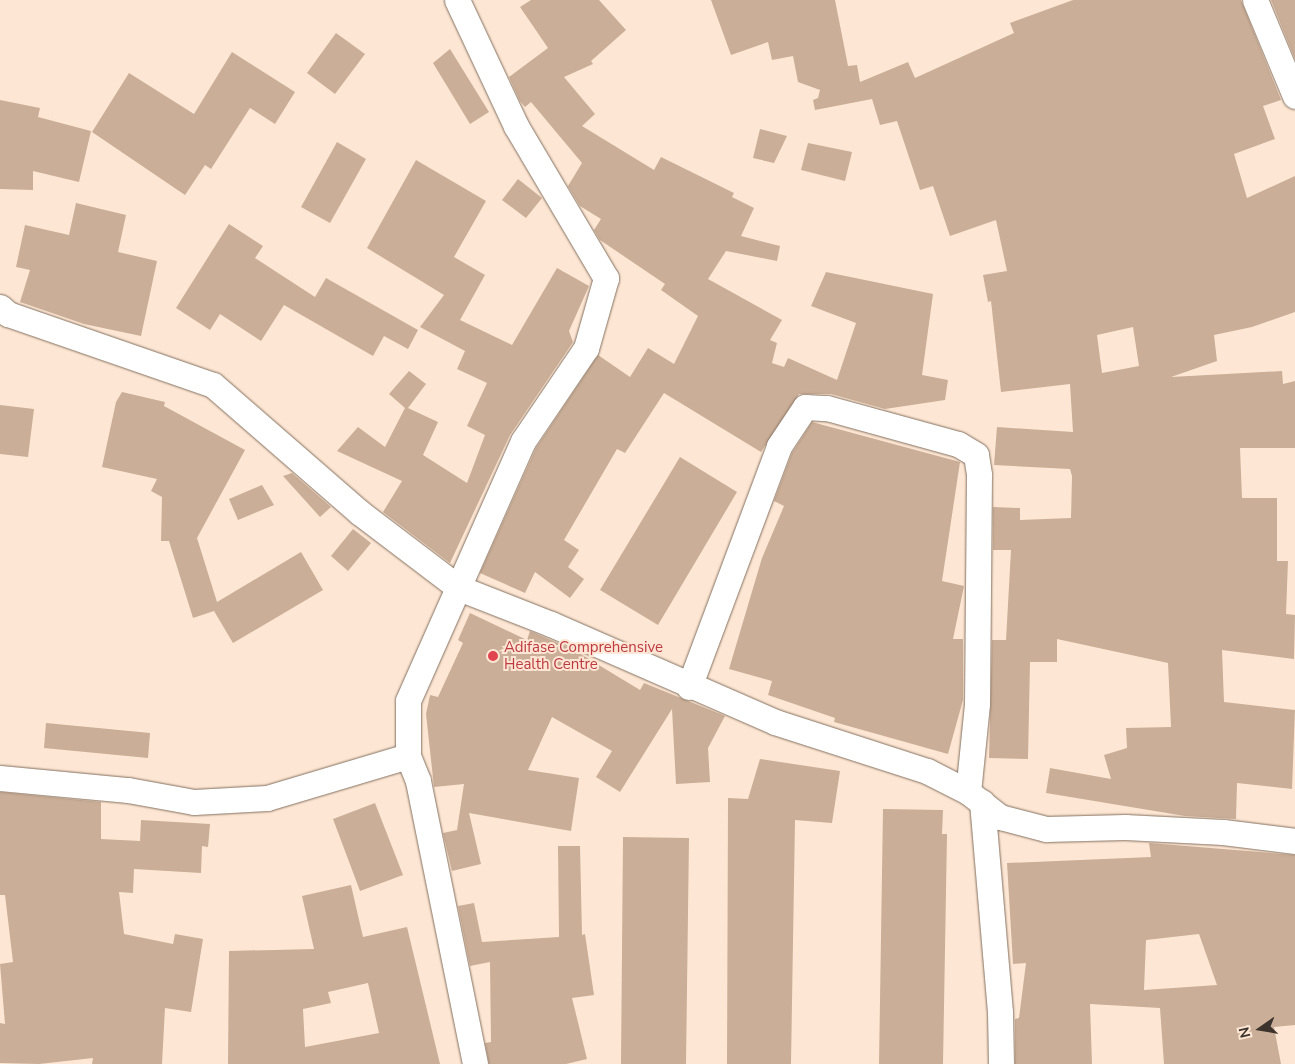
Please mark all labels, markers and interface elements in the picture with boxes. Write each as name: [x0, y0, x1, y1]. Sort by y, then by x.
place label: Adifase Comprehensive Health Centre: [504, 638, 663, 673]
marker: Adifase Comprehensive Health Centre: [486, 649, 500, 663]
north arrow: [1235, 1004, 1285, 1054]
text: N: [1234, 1025, 1255, 1040]

